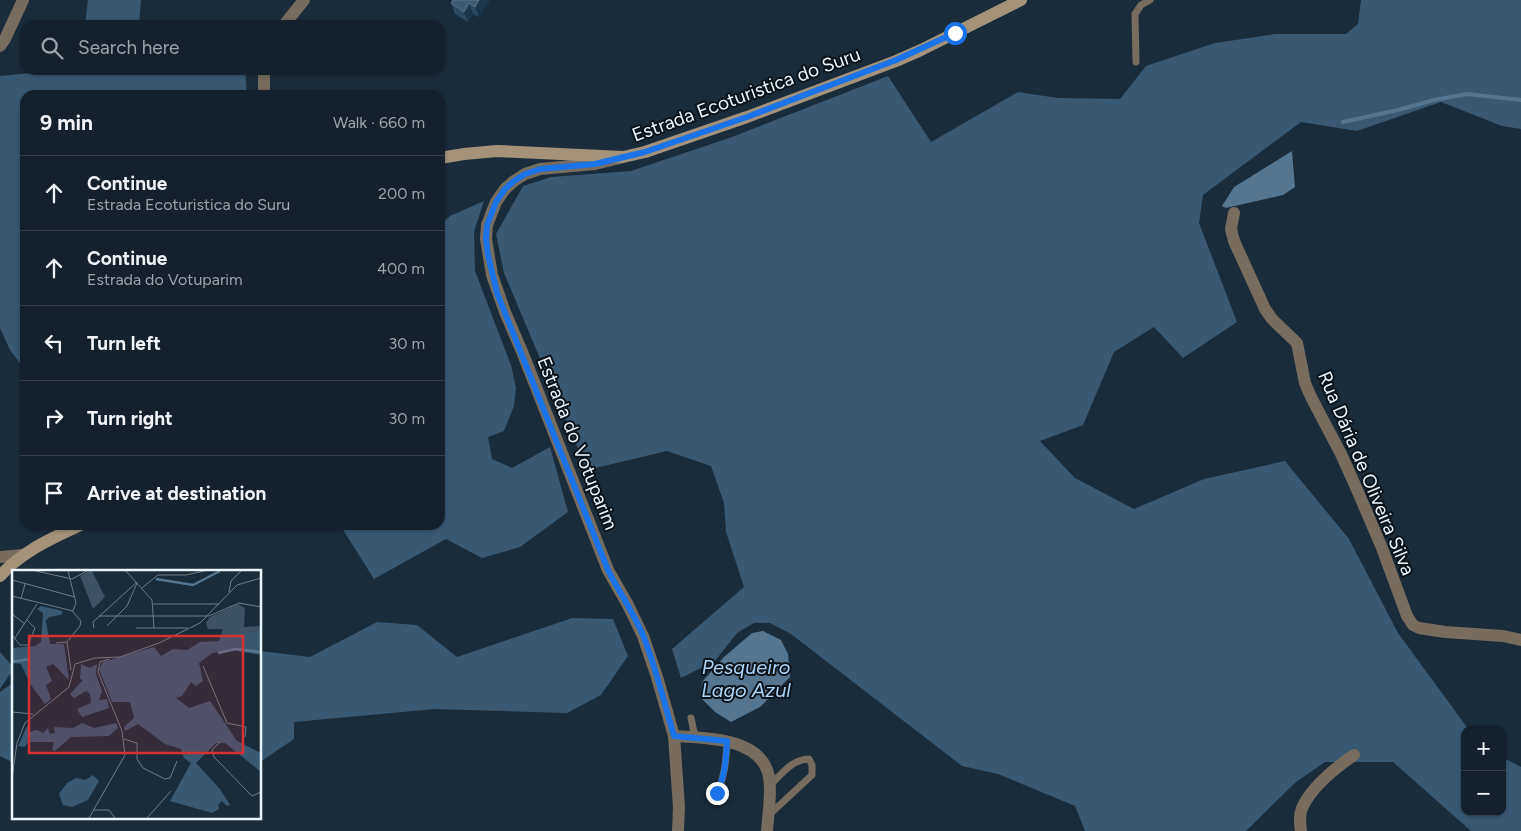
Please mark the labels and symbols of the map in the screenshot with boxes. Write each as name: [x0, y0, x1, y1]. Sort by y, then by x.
route start: [944, 22, 967, 45]
street label: Estrada Ecoturistica do Suru: [629, 42, 863, 147]
street label: Estrada do Votuparim: [532, 353, 623, 533]
street label: Rua Dária de Oliveira Silva: [1313, 368, 1420, 579]
inset map: [12, 570, 261, 818]
water label: Pesqueiro Lago Azul: [701, 655, 791, 702]
route end: [706, 782, 729, 805]

